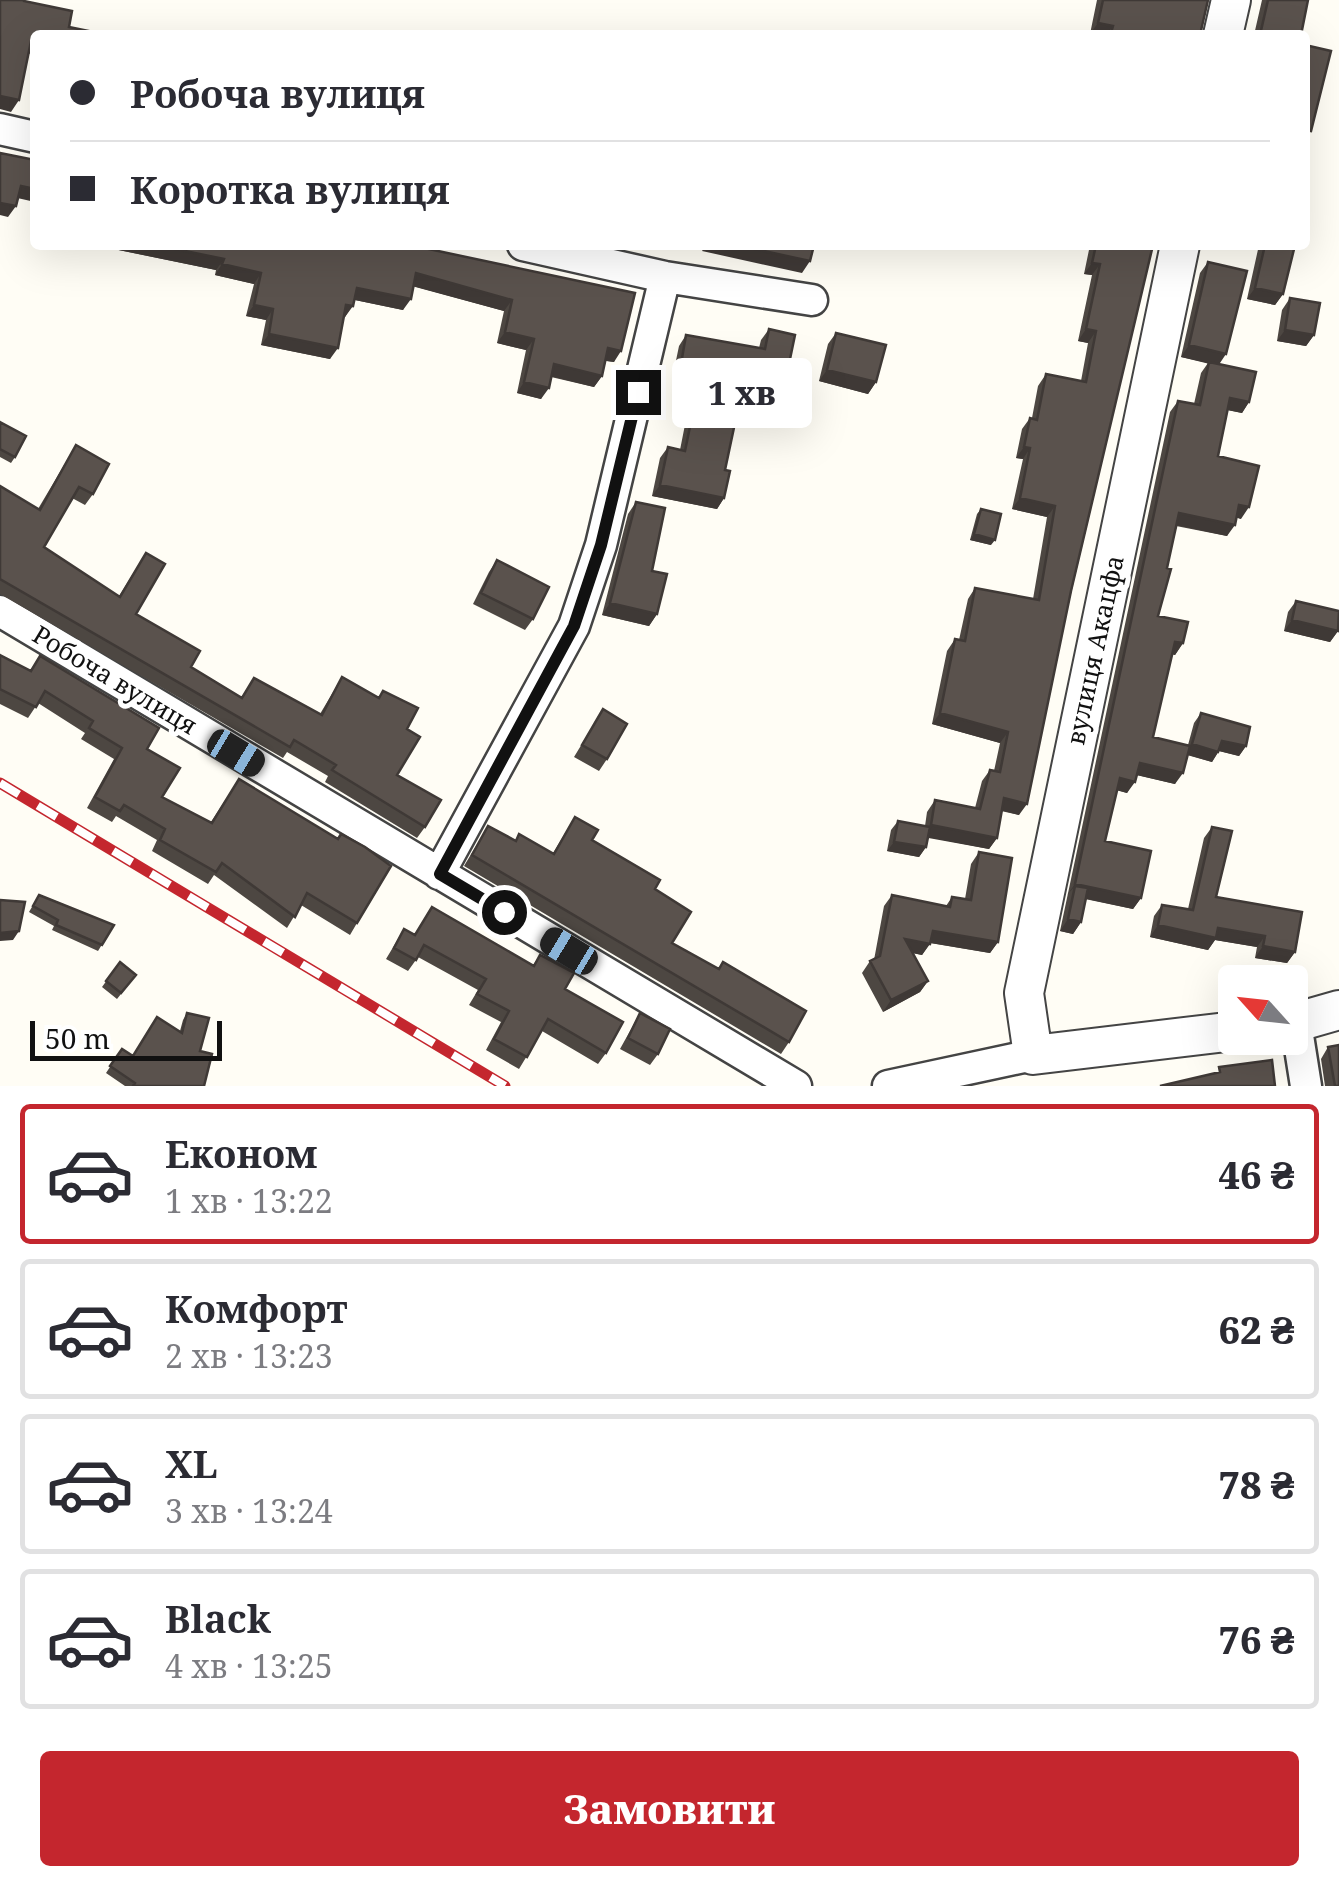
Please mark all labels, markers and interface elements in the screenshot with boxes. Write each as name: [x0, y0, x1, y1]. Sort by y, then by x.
text: Робоча вулиця: [130, 67, 425, 119]
text: Коротка вулиця: [130, 163, 450, 215]
callout: 1 хв: [673, 357, 813, 427]
route end: [616, 370, 661, 415]
text: 1 хв: [708, 371, 776, 414]
street label: вулиця Акацфа: [1057, 552, 1131, 748]
street label: Робоча вулиця: [27, 617, 204, 742]
car: [203, 725, 269, 781]
route start: [482, 890, 527, 935]
car: [536, 923, 602, 979]
north arrow: [1218, 965, 1308, 1055]
map controls: [1218, 965, 1308, 1055]
scale bar: [30, 1016, 222, 1060]
text: 50 m: [45, 1019, 110, 1057]
text: Економ: [165, 1127, 317, 1179]
icon: car: [45, 1129, 135, 1219]
text: 46 ₴: [1218, 1148, 1294, 1200]
text: 1 хв · 13:22: [165, 1179, 333, 1222]
text: Комфорт: [165, 1282, 348, 1334]
icon: car: [45, 1284, 135, 1374]
text: 62 ₴: [1218, 1303, 1294, 1355]
text: 2 хв · 13:23: [165, 1334, 333, 1377]
text: XL: [165, 1437, 218, 1489]
icon: car: [45, 1439, 135, 1529]
text: 78 ₴: [1218, 1458, 1294, 1510]
text: 3 хв · 13:24: [165, 1489, 333, 1532]
text: Black: [165, 1592, 271, 1644]
icon: car: [45, 1594, 135, 1684]
text: 76 ₴: [1218, 1613, 1294, 1665]
text: 4 хв · 13:25: [165, 1644, 333, 1687]
button: Замовити: [40, 1751, 1299, 1866]

